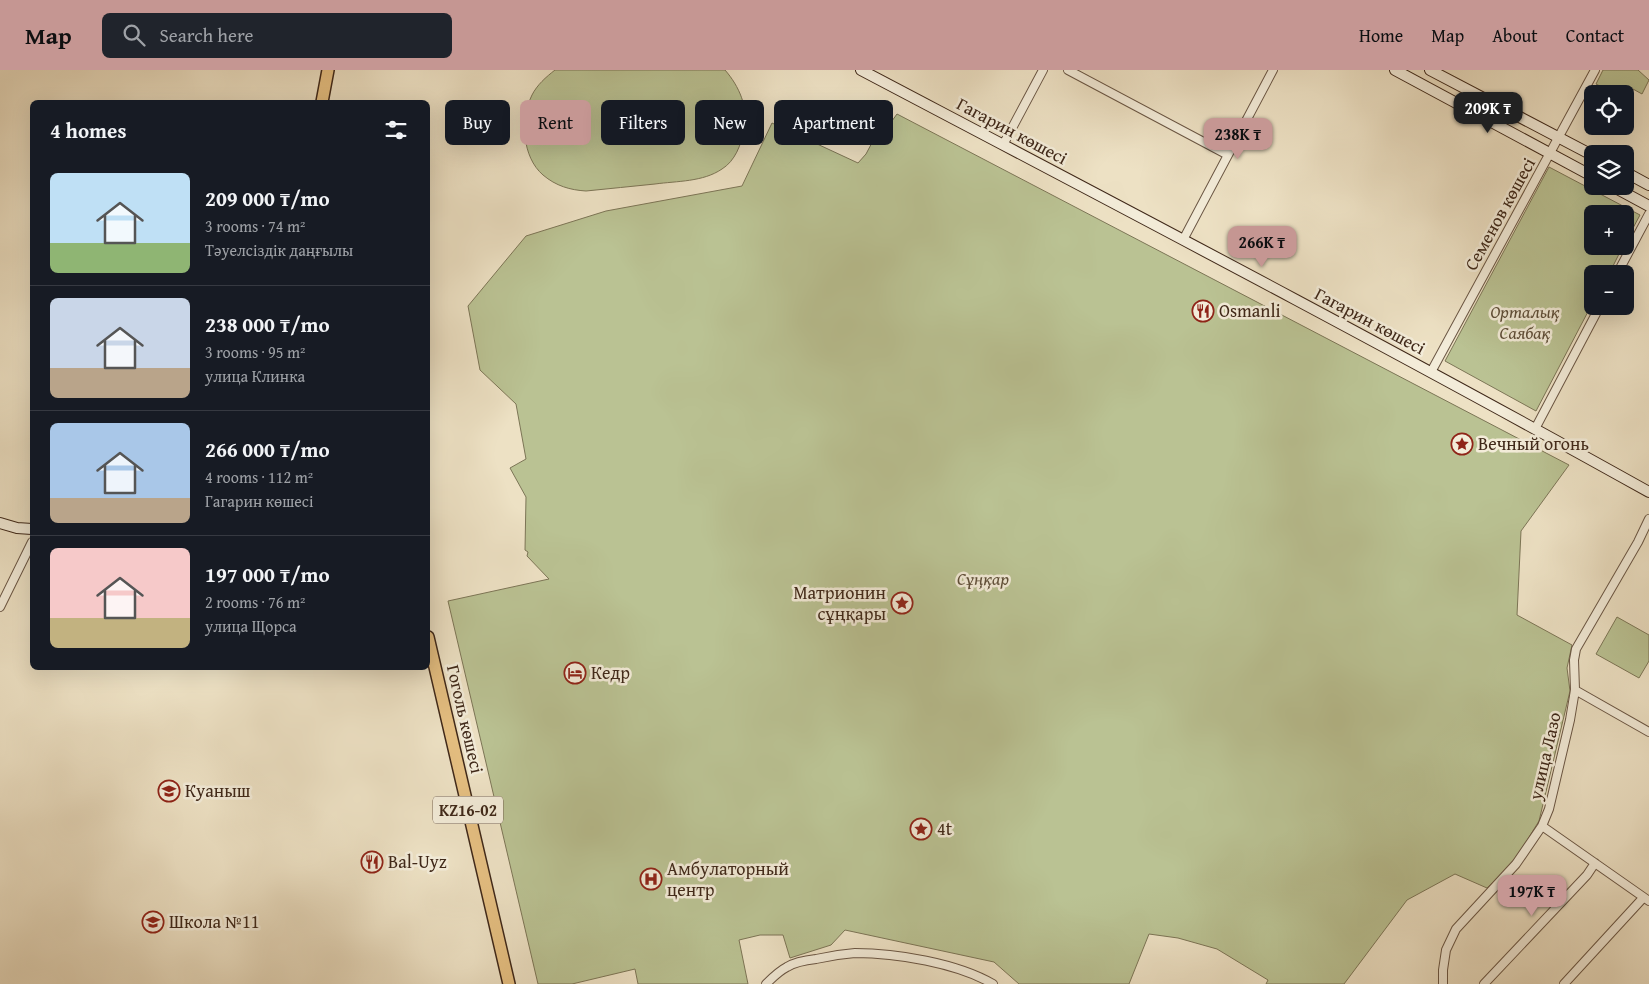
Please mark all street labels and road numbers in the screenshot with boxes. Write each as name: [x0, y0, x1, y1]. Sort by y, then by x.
street label: Гагарин көшесі: [952, 90, 1072, 171]
street label: Семенов көшесі: [1457, 152, 1542, 275]
street label: Гагарин көшесі: [1310, 280, 1430, 361]
street label: Гоголь көшесі: [440, 662, 491, 776]
street label: улица Лазо: [1521, 709, 1568, 804]
road number: KZ16-02: [433, 796, 503, 824]

